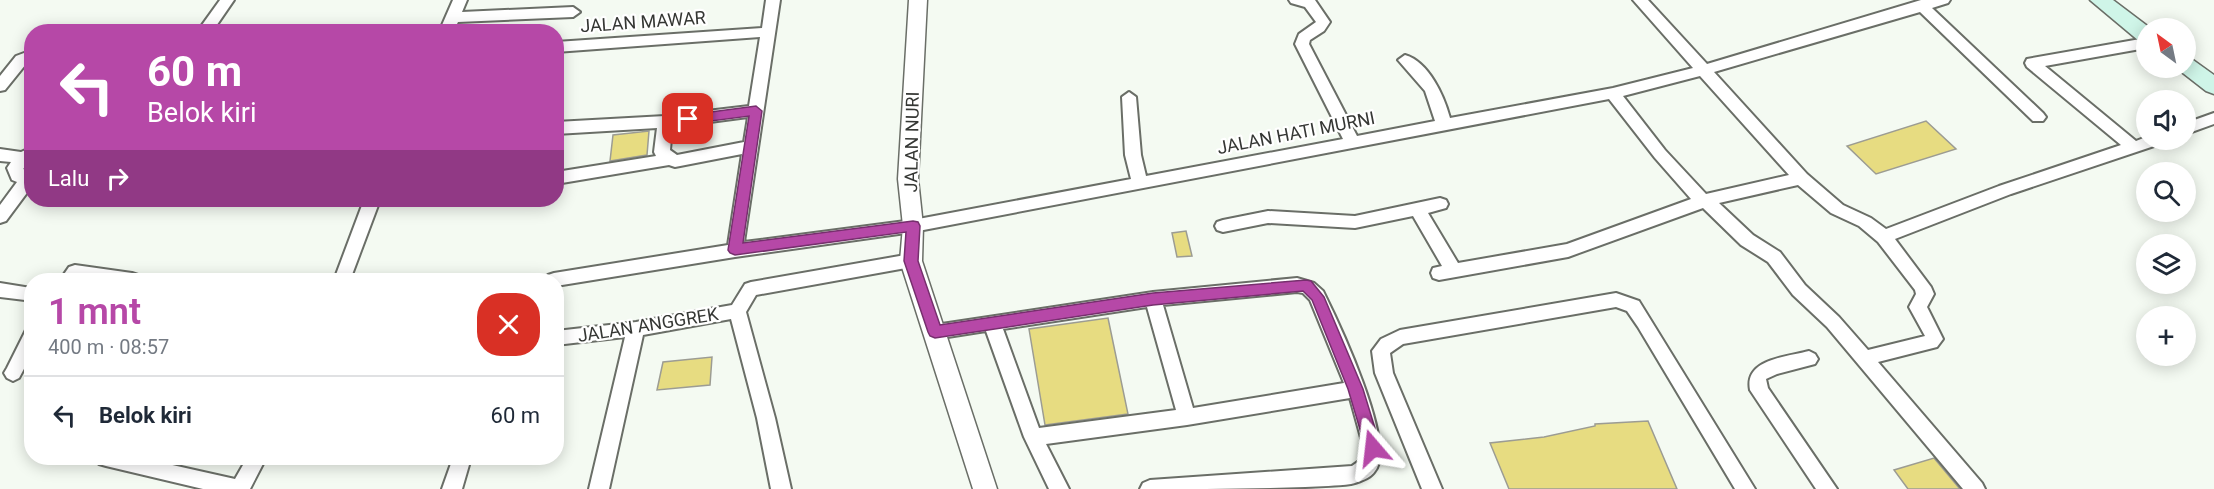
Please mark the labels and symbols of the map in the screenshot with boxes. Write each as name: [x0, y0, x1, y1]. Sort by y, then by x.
street label: JALAN MAWAR: [579, 7, 706, 36]
north arrow: [2136, 18, 2196, 78]
street label: JALAN NURI: [900, 91, 923, 193]
pin: [662, 93, 713, 144]
street label: JALAN HATI MURNI: [1215, 107, 1377, 158]
street label: JALAN ANGGREK: [576, 303, 720, 346]
position arrow: [1341, 416, 1405, 480]

